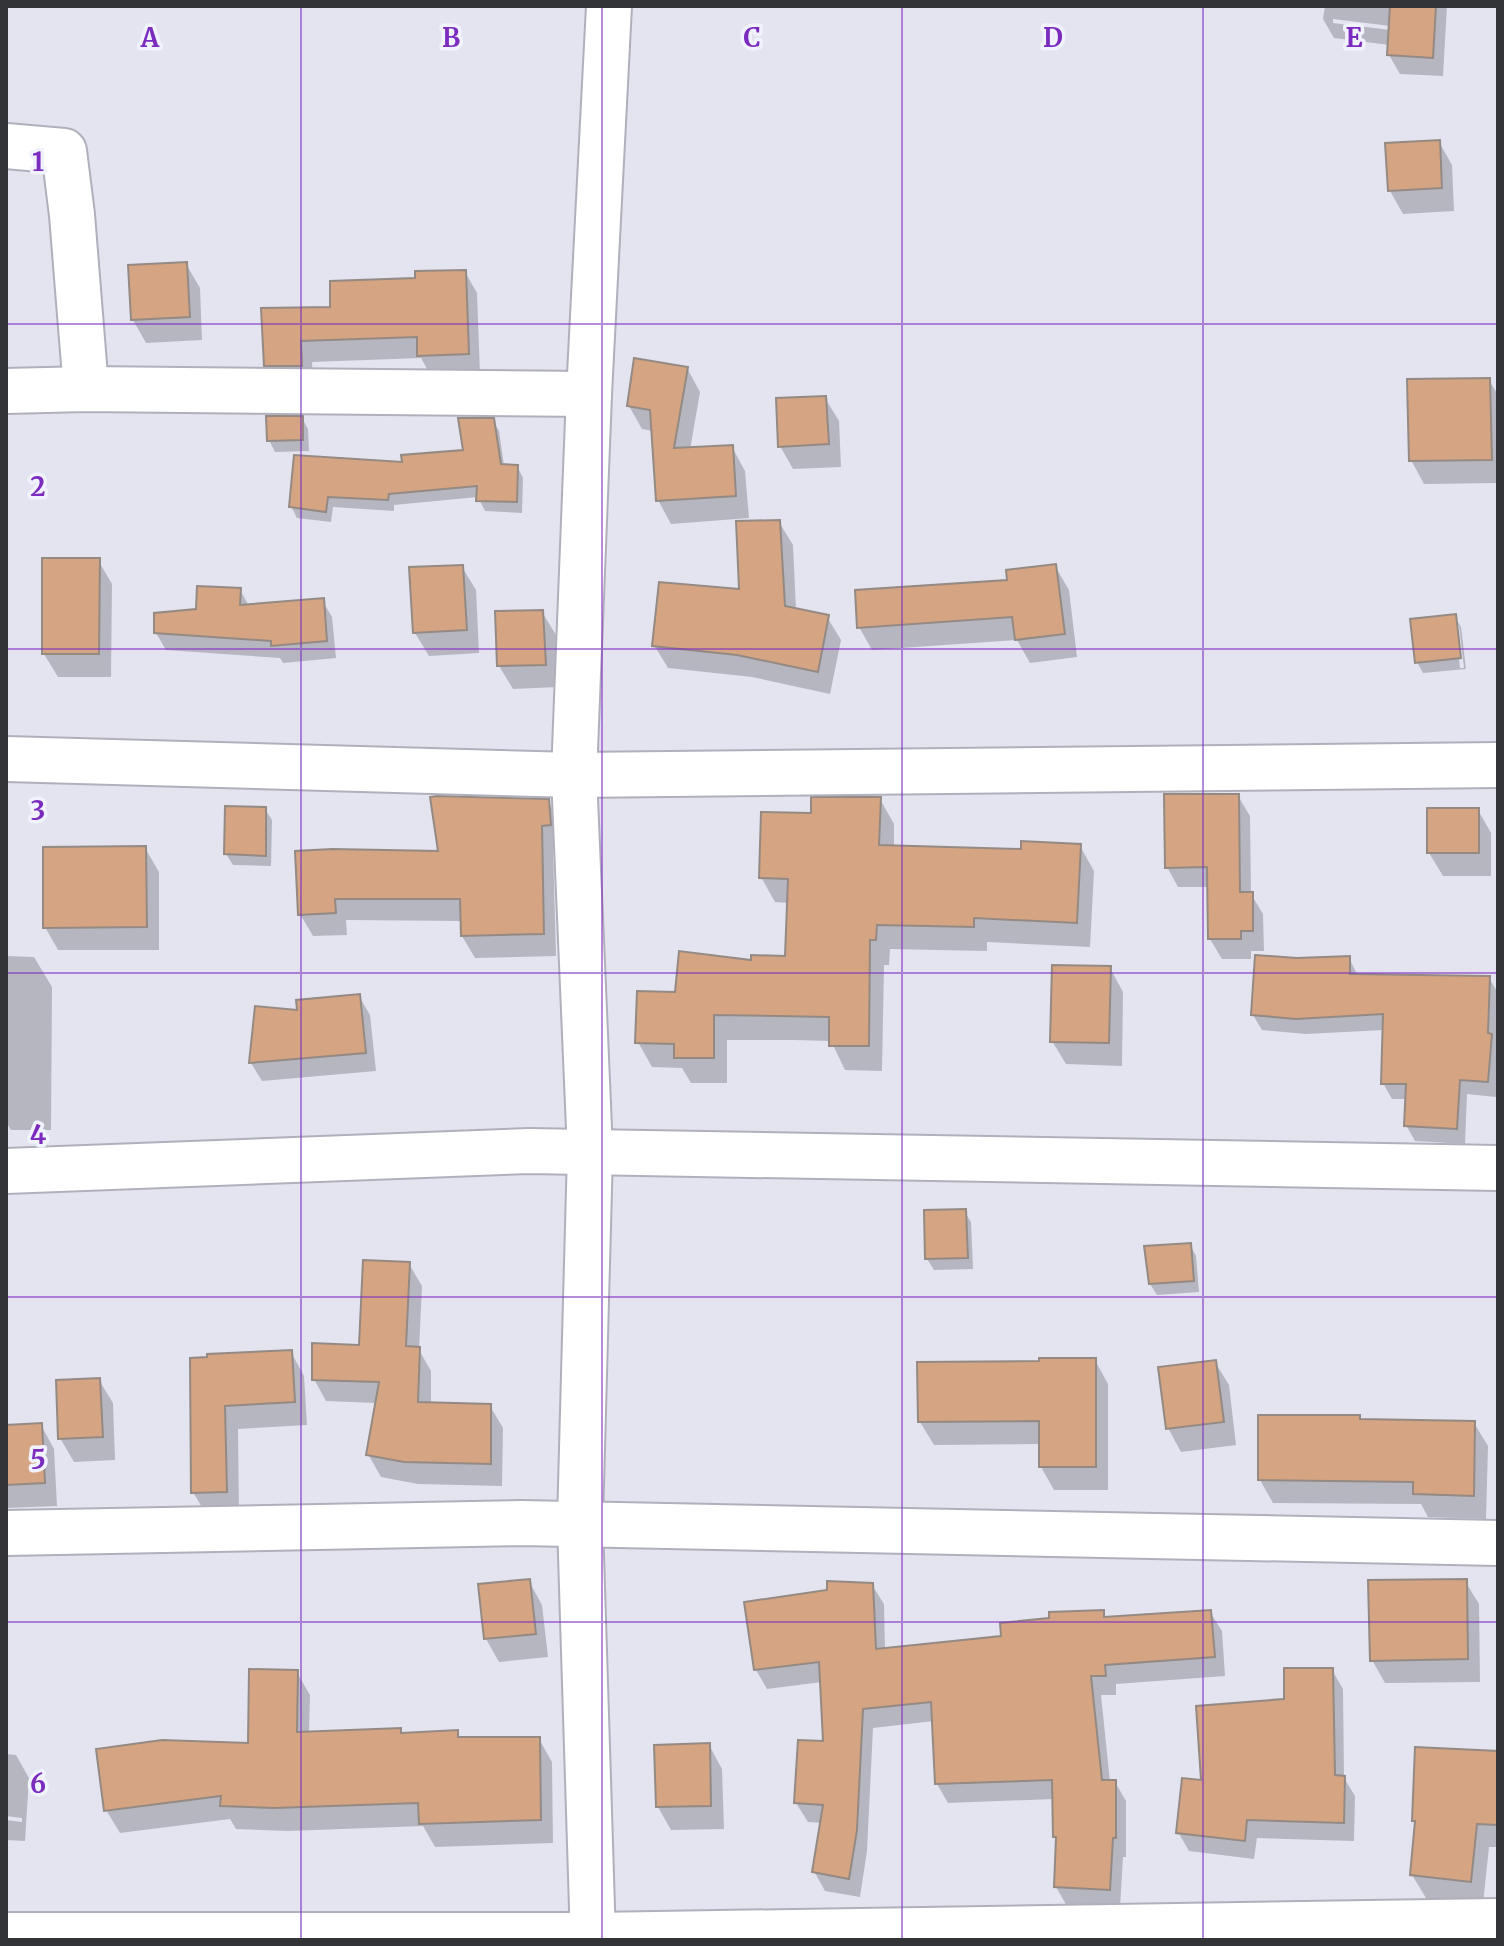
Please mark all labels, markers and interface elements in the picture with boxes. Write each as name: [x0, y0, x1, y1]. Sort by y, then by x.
text: A: [140, 21, 160, 54]
text: B: [442, 21, 460, 54]
text: C: [743, 21, 761, 54]
text: D: [1043, 21, 1063, 54]
text: E: [1346, 21, 1363, 54]
text: 1: [32, 145, 44, 178]
text: 2: [30, 470, 46, 503]
text: 3: [31, 794, 45, 827]
text: 4: [30, 1118, 47, 1151]
text: 5: [30, 1443, 46, 1476]
text: 6: [30, 1767, 46, 1800]

